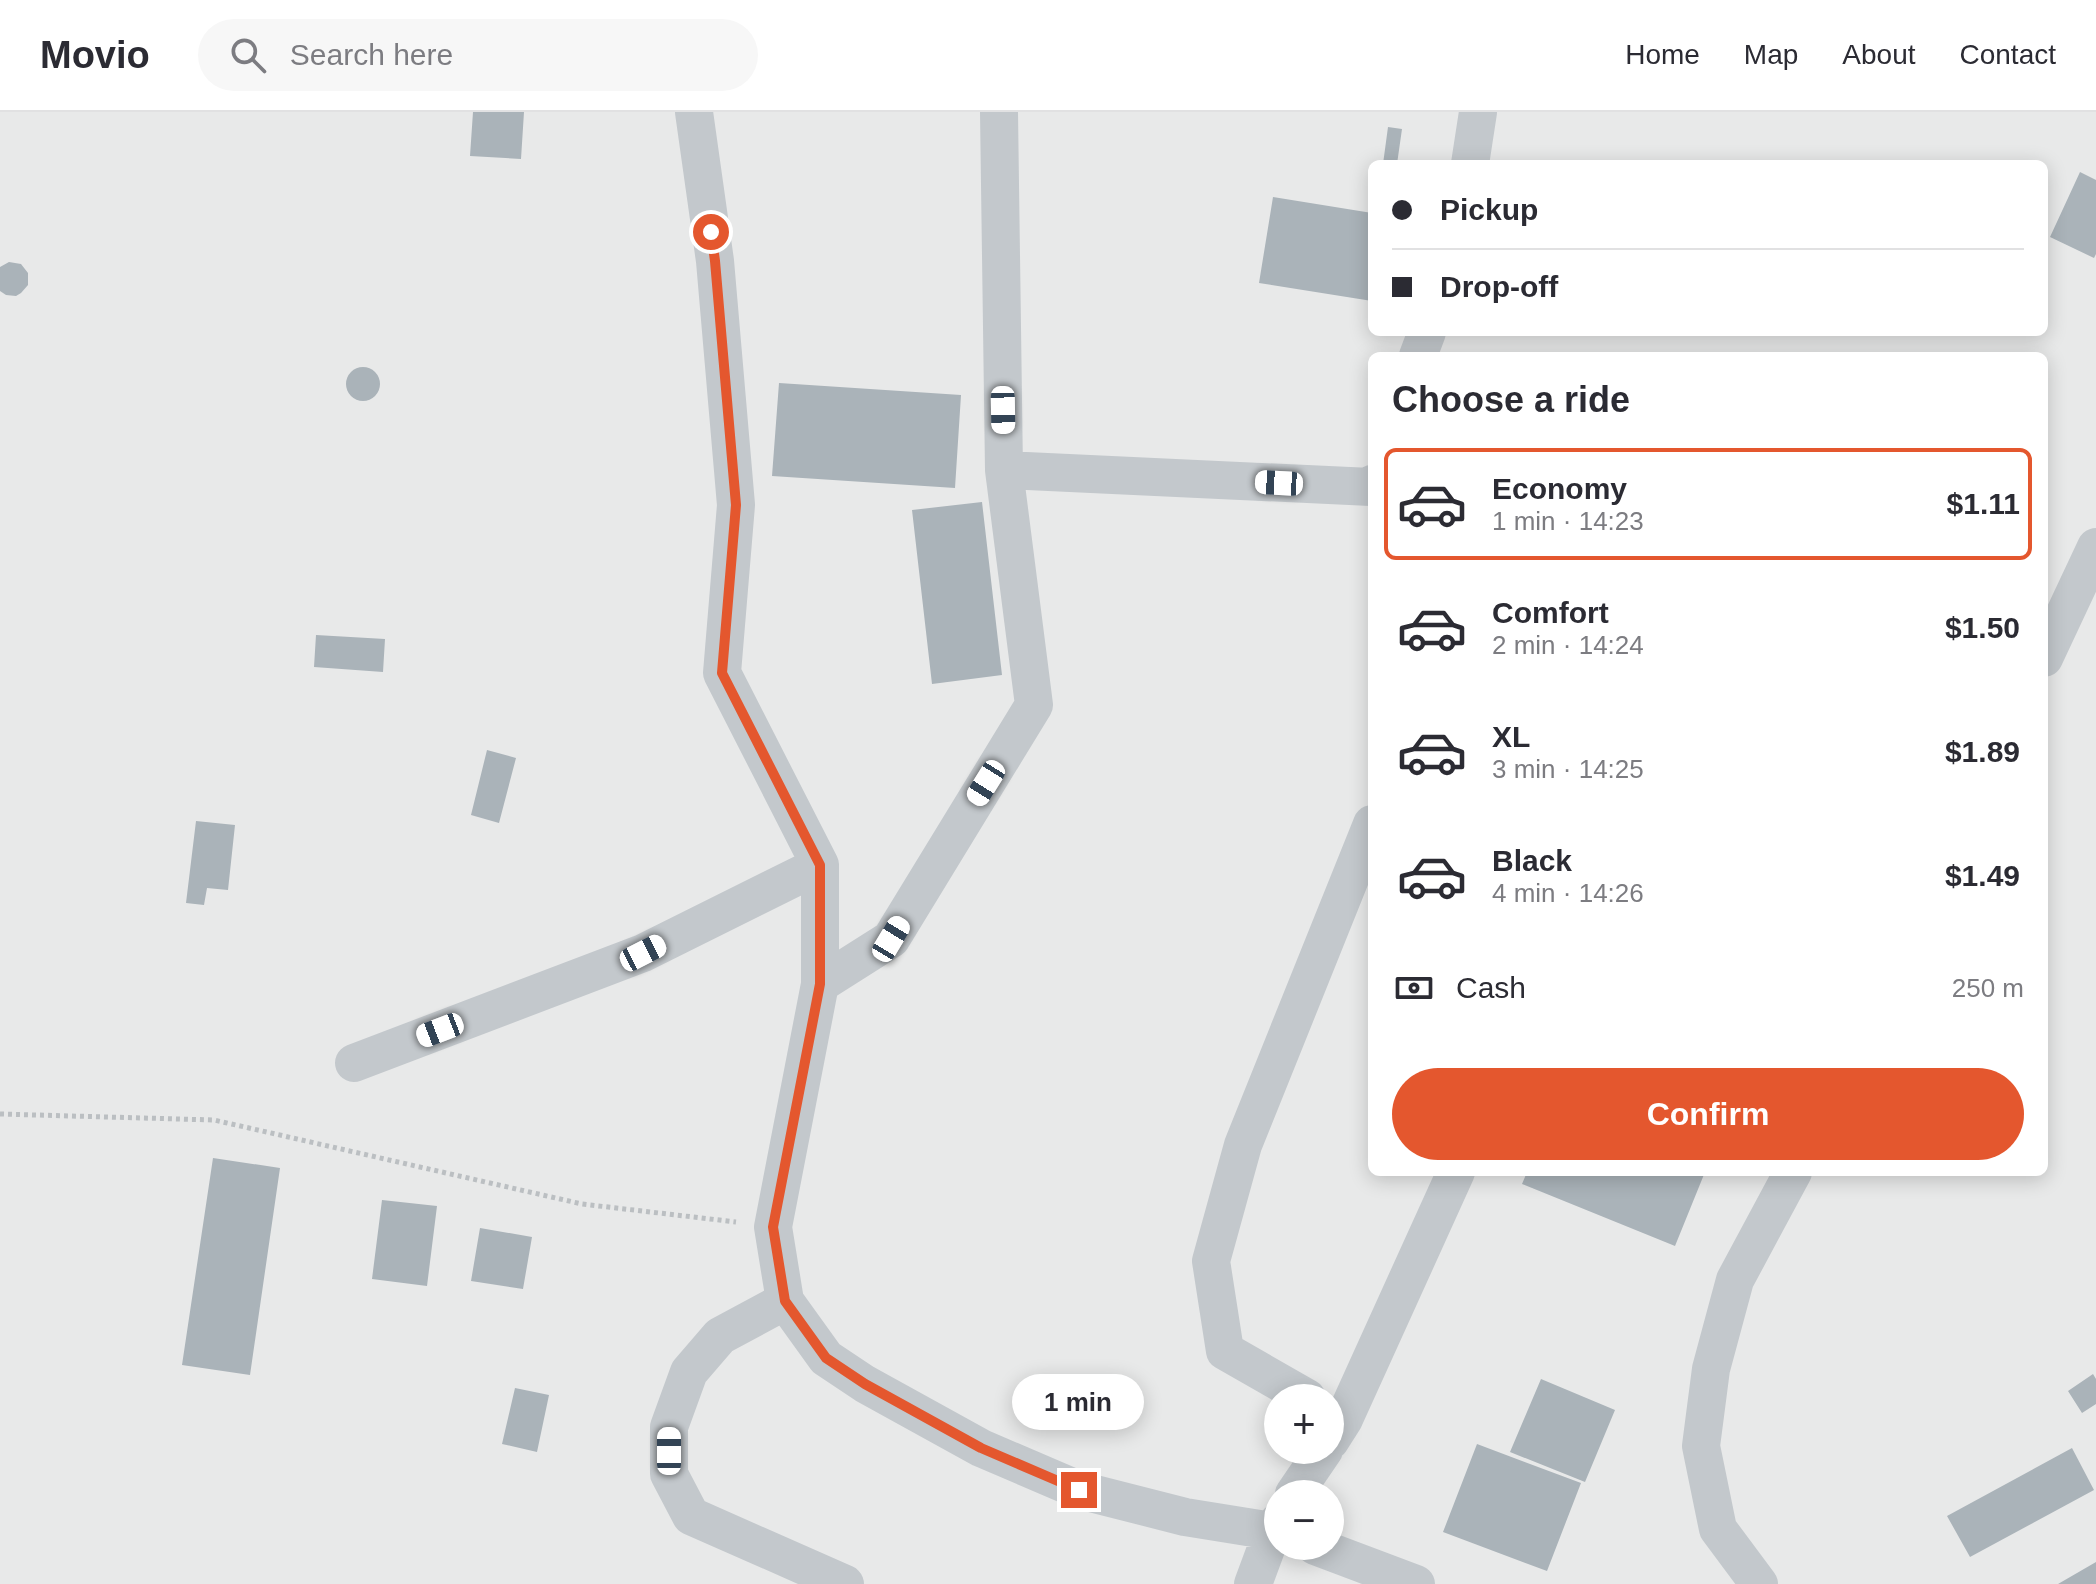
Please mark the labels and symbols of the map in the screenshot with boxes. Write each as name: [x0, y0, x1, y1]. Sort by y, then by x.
route start: [693, 214, 729, 250]
car: [991, 386, 1015, 434]
car: [1254, 470, 1304, 496]
car: [963, 756, 1009, 810]
car: [868, 912, 914, 966]
car: [616, 931, 670, 975]
car: [413, 1010, 467, 1050]
callout: 1 min: [1013, 1374, 1145, 1430]
car: [657, 1427, 681, 1475]
route end: [1061, 1472, 1097, 1508]

